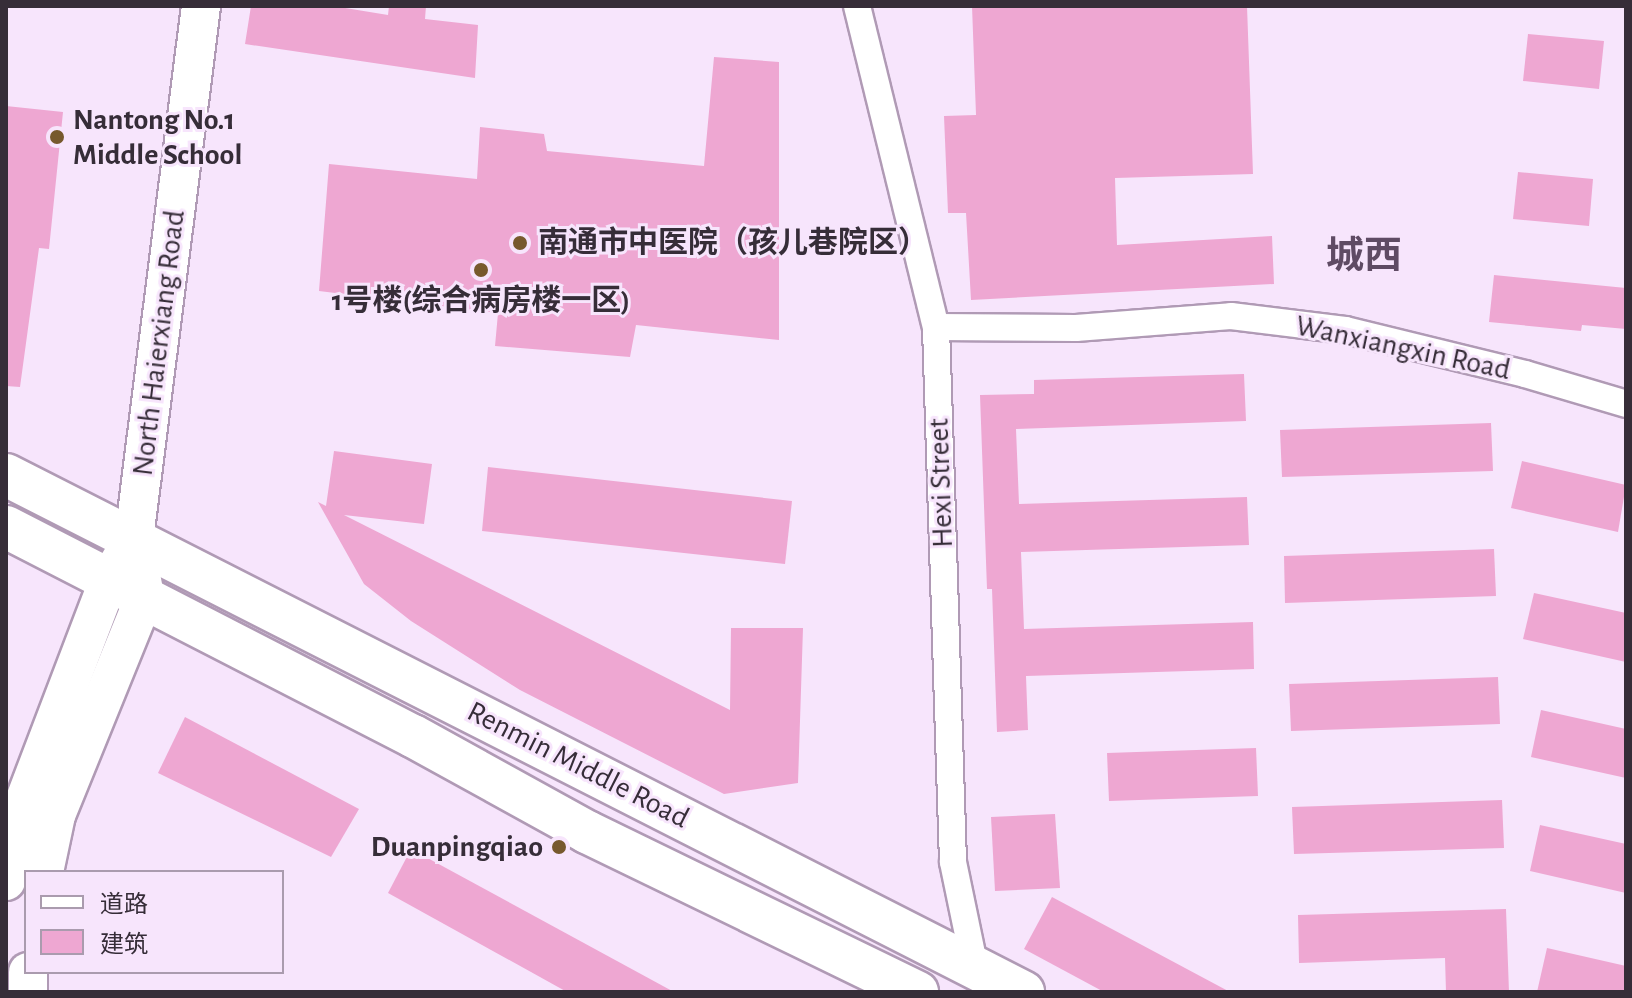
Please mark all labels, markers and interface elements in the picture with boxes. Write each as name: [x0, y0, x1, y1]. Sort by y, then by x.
place label: Nantong No.1 Middle School: [73, 102, 242, 172]
marker: Nantong No.1 Middle School: [48, 128, 66, 146]
street label: North Haierxiang Road: [125, 208, 193, 478]
place label: 南通市中医院（孩儿巷院区）: [538, 225, 928, 261]
marker: 南通市中医院（孩儿巷院区）: [509, 232, 531, 254]
district label: 城西: [1326, 235, 1402, 281]
marker: 1号楼(综合病房楼一区): [472, 261, 490, 279]
place label: 1号楼(综合病房楼一区): [332, 283, 630, 319]
street label: Wanxiangxin Road: [1292, 308, 1514, 388]
street label: Hexi Street: [921, 418, 961, 548]
street label: Renmin Middle Road: [461, 694, 695, 836]
place label: Duanpingqiao: [371, 829, 543, 865]
marker: Duanpingqiao: [550, 838, 568, 856]
legend: [24, 870, 284, 974]
text: 道路: [100, 893, 148, 917]
text: 建筑: [100, 933, 148, 957]

